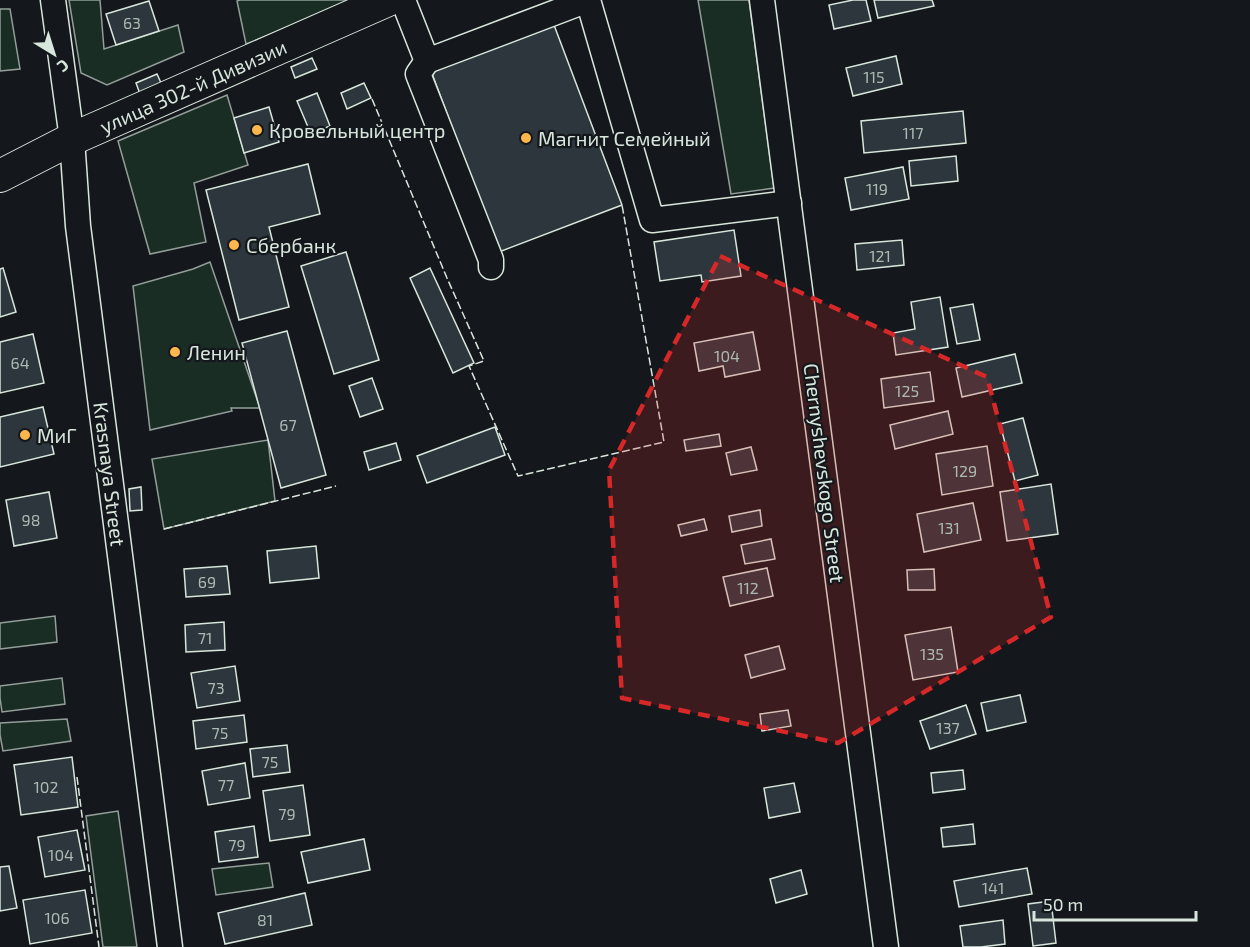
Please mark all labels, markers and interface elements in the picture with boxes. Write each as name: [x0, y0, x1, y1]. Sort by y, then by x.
house number: 63: [123, 13, 141, 32]
north arrow: [24, 24, 84, 84]
street label: улица 302-й Дивизии: [96, 34, 290, 139]
text: С: [54, 56, 73, 77]
house number: 115: [863, 67, 885, 86]
place label: Кровельный центр: [269, 118, 445, 142]
marker: Кровельный центр: [250, 123, 264, 137]
house number: 117: [903, 123, 923, 142]
place label: Магнит Семейный: [538, 126, 711, 150]
marker: Магнит Семейный: [519, 131, 533, 145]
house number: 119: [866, 179, 888, 198]
place label: Сбербанк: [246, 233, 336, 257]
marker: Сбербанк: [227, 238, 241, 252]
house number: 121: [869, 246, 891, 265]
place label: Ленин: [187, 340, 246, 364]
marker: Ленин: [168, 345, 182, 359]
house number: 104: [714, 346, 740, 365]
house number: 64: [11, 353, 30, 372]
street label: Chernyshevskogo Street: [800, 362, 850, 584]
house number: 125: [895, 381, 919, 400]
street label: Krasnaya Street: [89, 401, 131, 548]
house number: 67: [279, 415, 297, 434]
place label: МиГ: [37, 423, 77, 447]
marker: МиГ: [18, 428, 32, 442]
house number: 129: [953, 461, 977, 480]
house number: 98: [22, 510, 40, 529]
house number: 131: [938, 518, 960, 537]
house number: 69: [198, 572, 216, 591]
house number: 112: [737, 578, 759, 597]
house number: 71: [198, 628, 212, 647]
house number: 135: [920, 644, 944, 663]
house number: 73: [207, 678, 225, 697]
house number: 137: [936, 718, 960, 737]
house number: 75: [212, 723, 228, 742]
house number: 75: [262, 752, 278, 771]
house number: 77: [218, 775, 234, 794]
house number: 102: [33, 777, 59, 796]
house number: 79: [278, 804, 296, 823]
house number: 79: [228, 835, 246, 854]
house number: 104: [48, 845, 74, 864]
house number: 141: [982, 878, 1004, 897]
scale bar: [1034, 884, 1196, 922]
text: 50 m: [1043, 893, 1083, 915]
house number: 106: [44, 908, 70, 927]
house number: 81: [257, 910, 273, 929]

